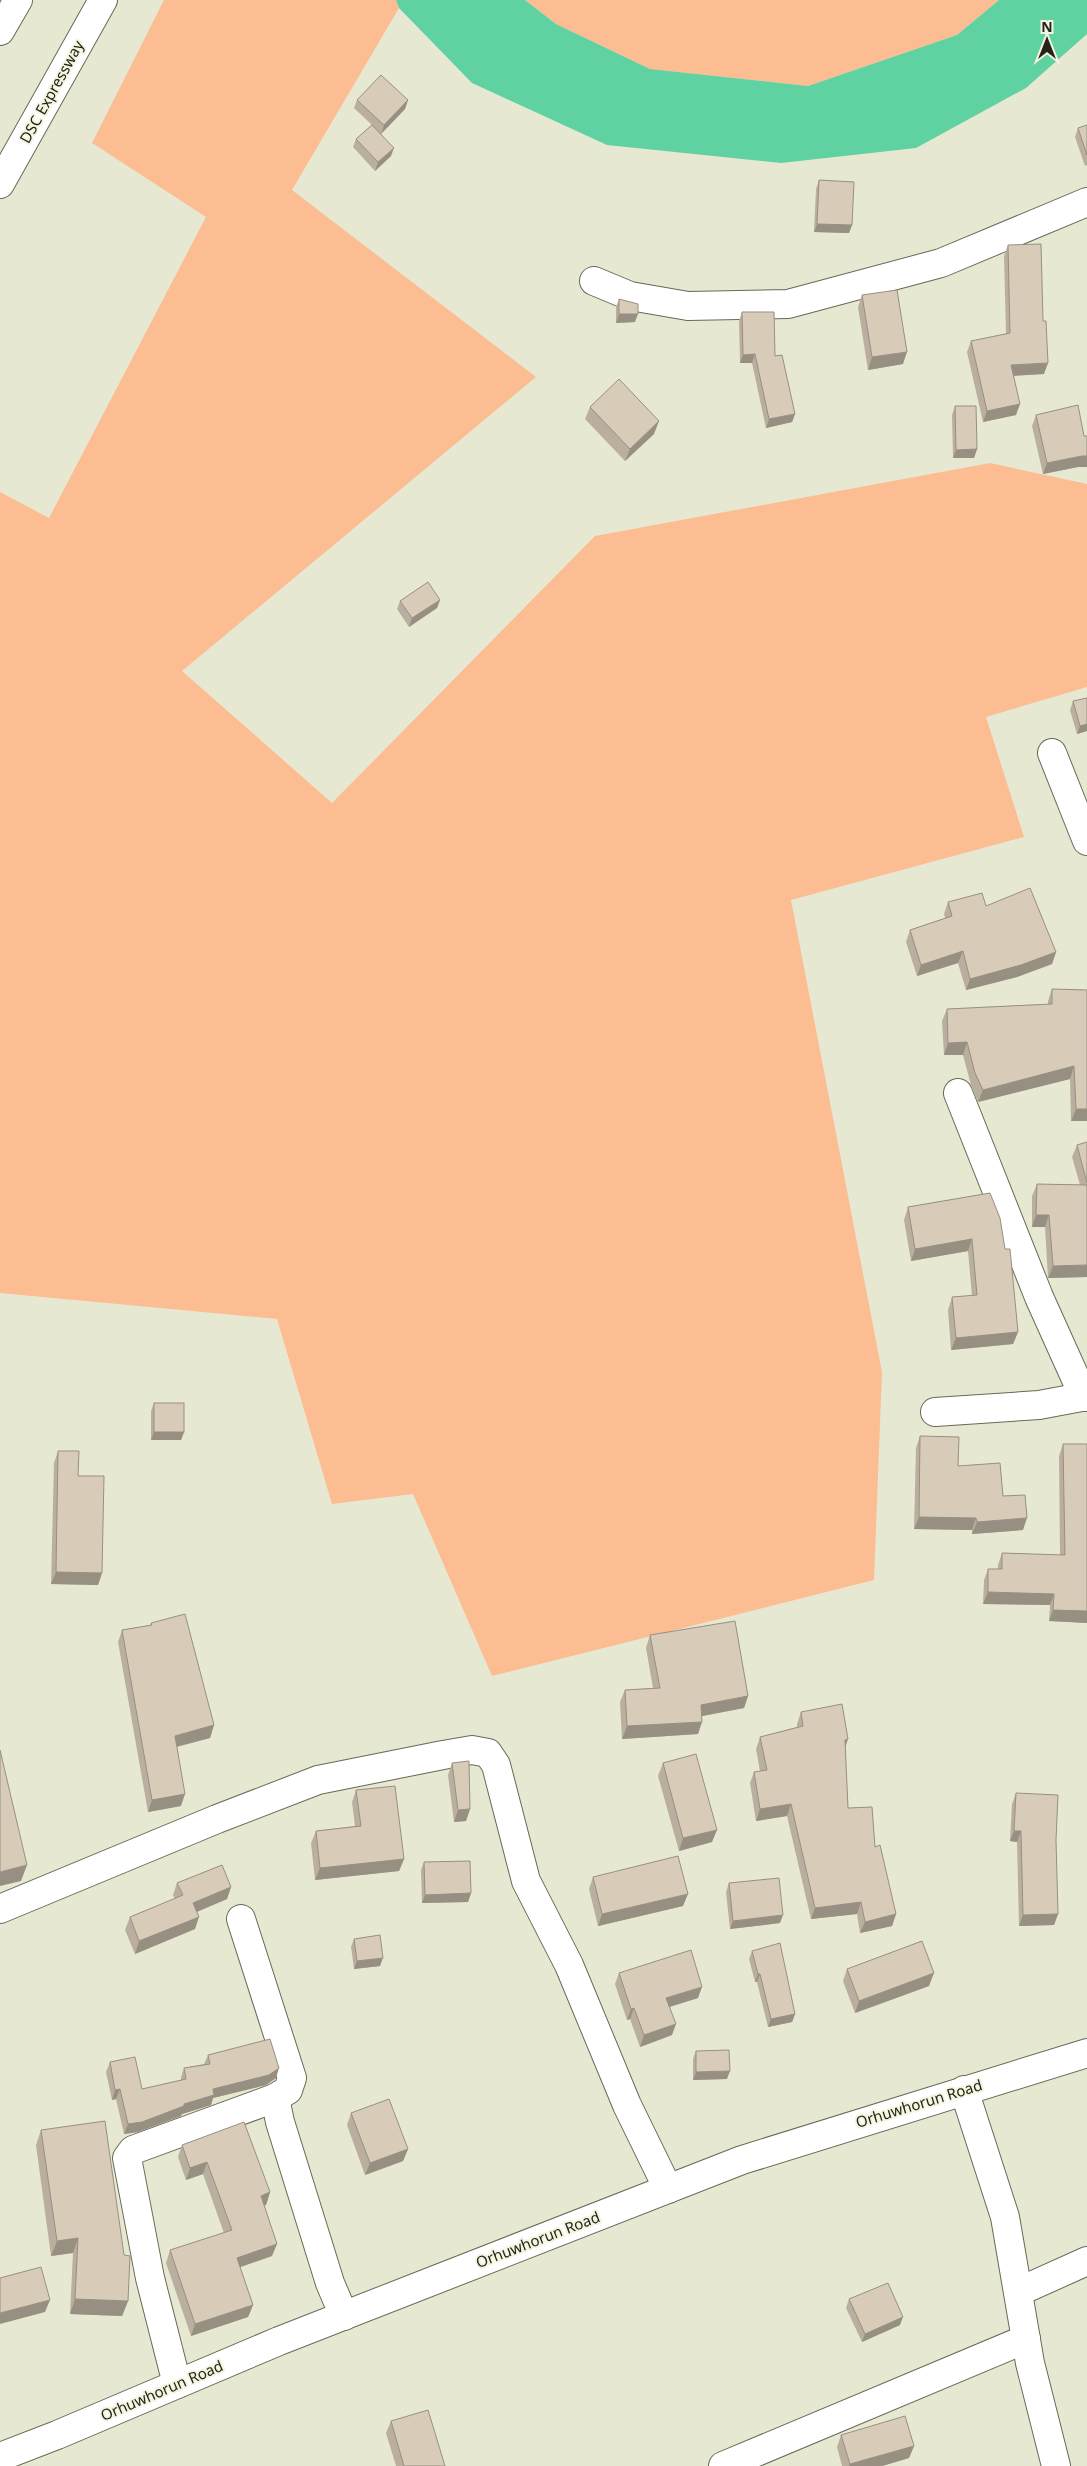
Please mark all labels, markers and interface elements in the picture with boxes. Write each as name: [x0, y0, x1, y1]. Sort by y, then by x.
north arrow: [1022, 15, 1072, 65]
text: N: [1041, 17, 1053, 36]
street label: DSC Expressway: [15, 36, 88, 147]
street label: Orhuwhorun Road: [853, 2074, 984, 2132]
street label: Orhuwhorun Road: [473, 2206, 603, 2272]
street label: Orhuwhorun Road: [97, 2355, 226, 2425]

